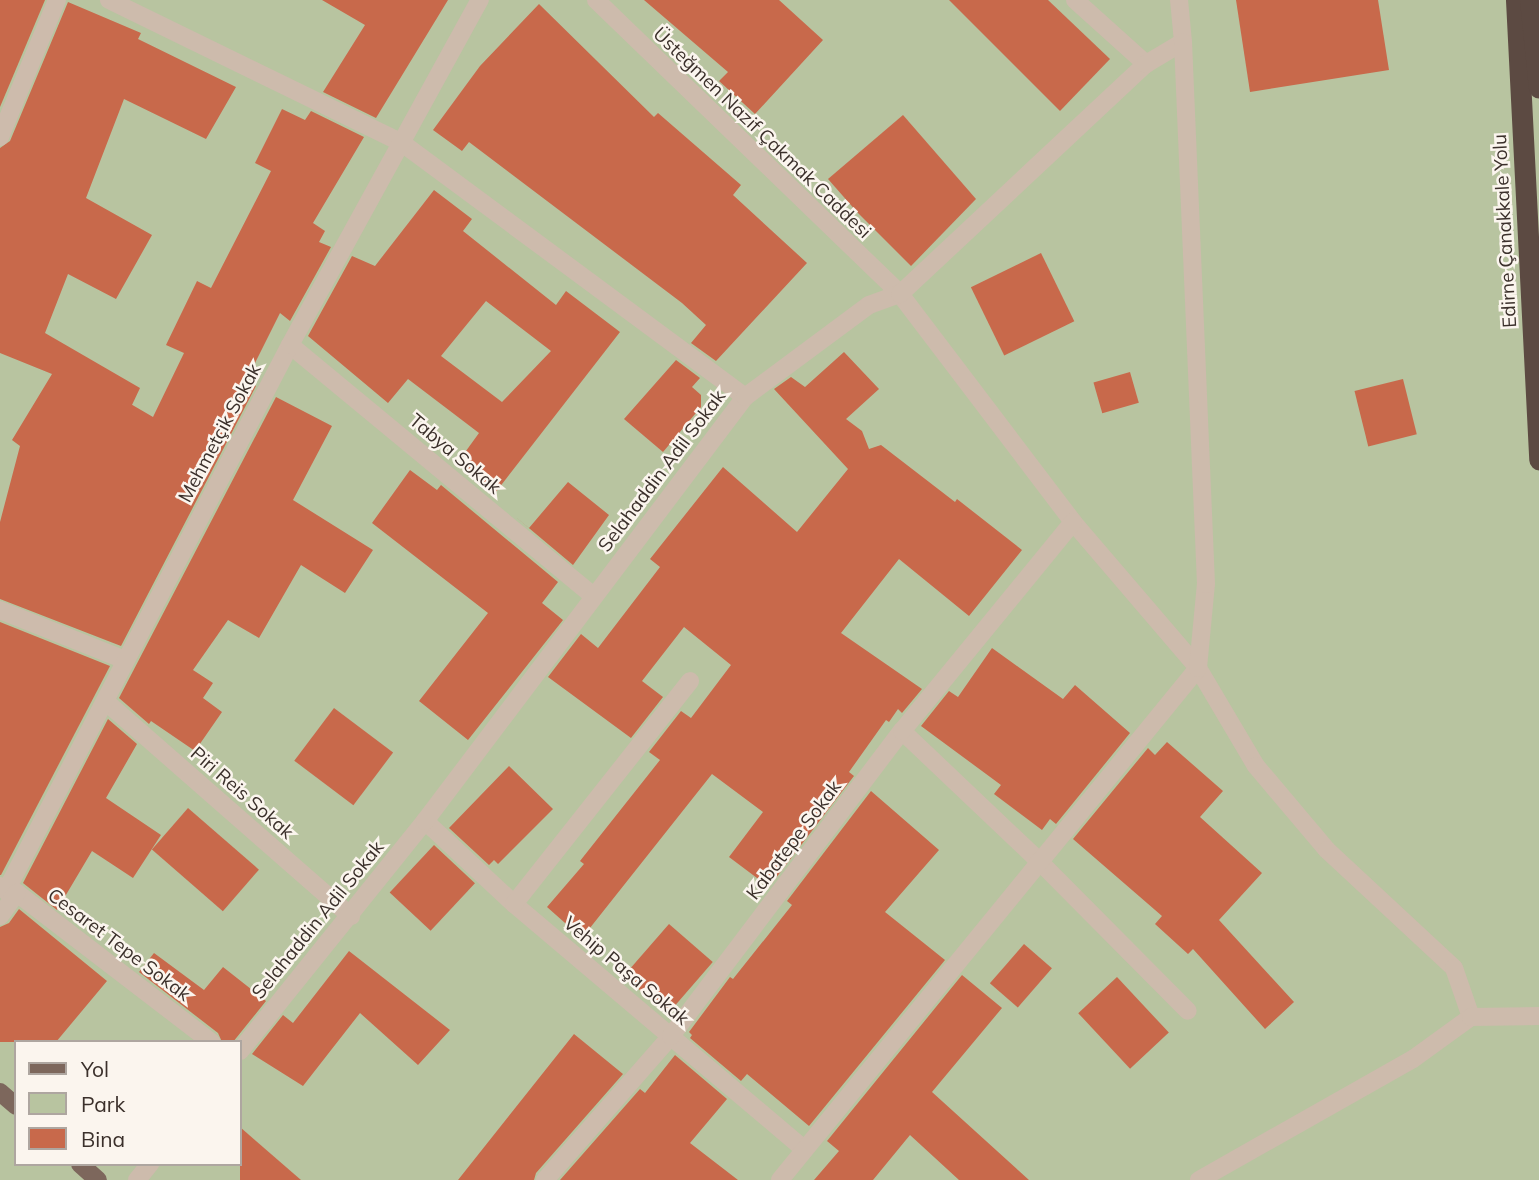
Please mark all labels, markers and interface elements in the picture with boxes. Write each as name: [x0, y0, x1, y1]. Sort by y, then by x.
street label: Üsteğmen Nazif Çakmak Caddesi: [648, 23, 876, 243]
street label: Edirne Çanakkale Yolu: [1489, 134, 1521, 328]
street label: Mehmetçik Sokak: [174, 360, 266, 506]
street label: Selahaddin Adil Sokak: [594, 386, 730, 556]
street label: Tabya Sokak: [405, 409, 505, 499]
street label: Piri Reis Sokak: [186, 742, 298, 844]
street label: Kabatepe Sokak: [742, 776, 846, 904]
street label: Selahaddin Adil Sokak: [247, 836, 389, 1004]
street label: Cesaret Tepe Sokak: [43, 884, 195, 1006]
street label: Vehip Paşa Sokak: [558, 912, 694, 1030]
legend: [14, 1040, 242, 1166]
text: Yol: [81, 1056, 109, 1082]
text: Park: [81, 1091, 125, 1117]
text: Bina: [81, 1126, 125, 1152]

